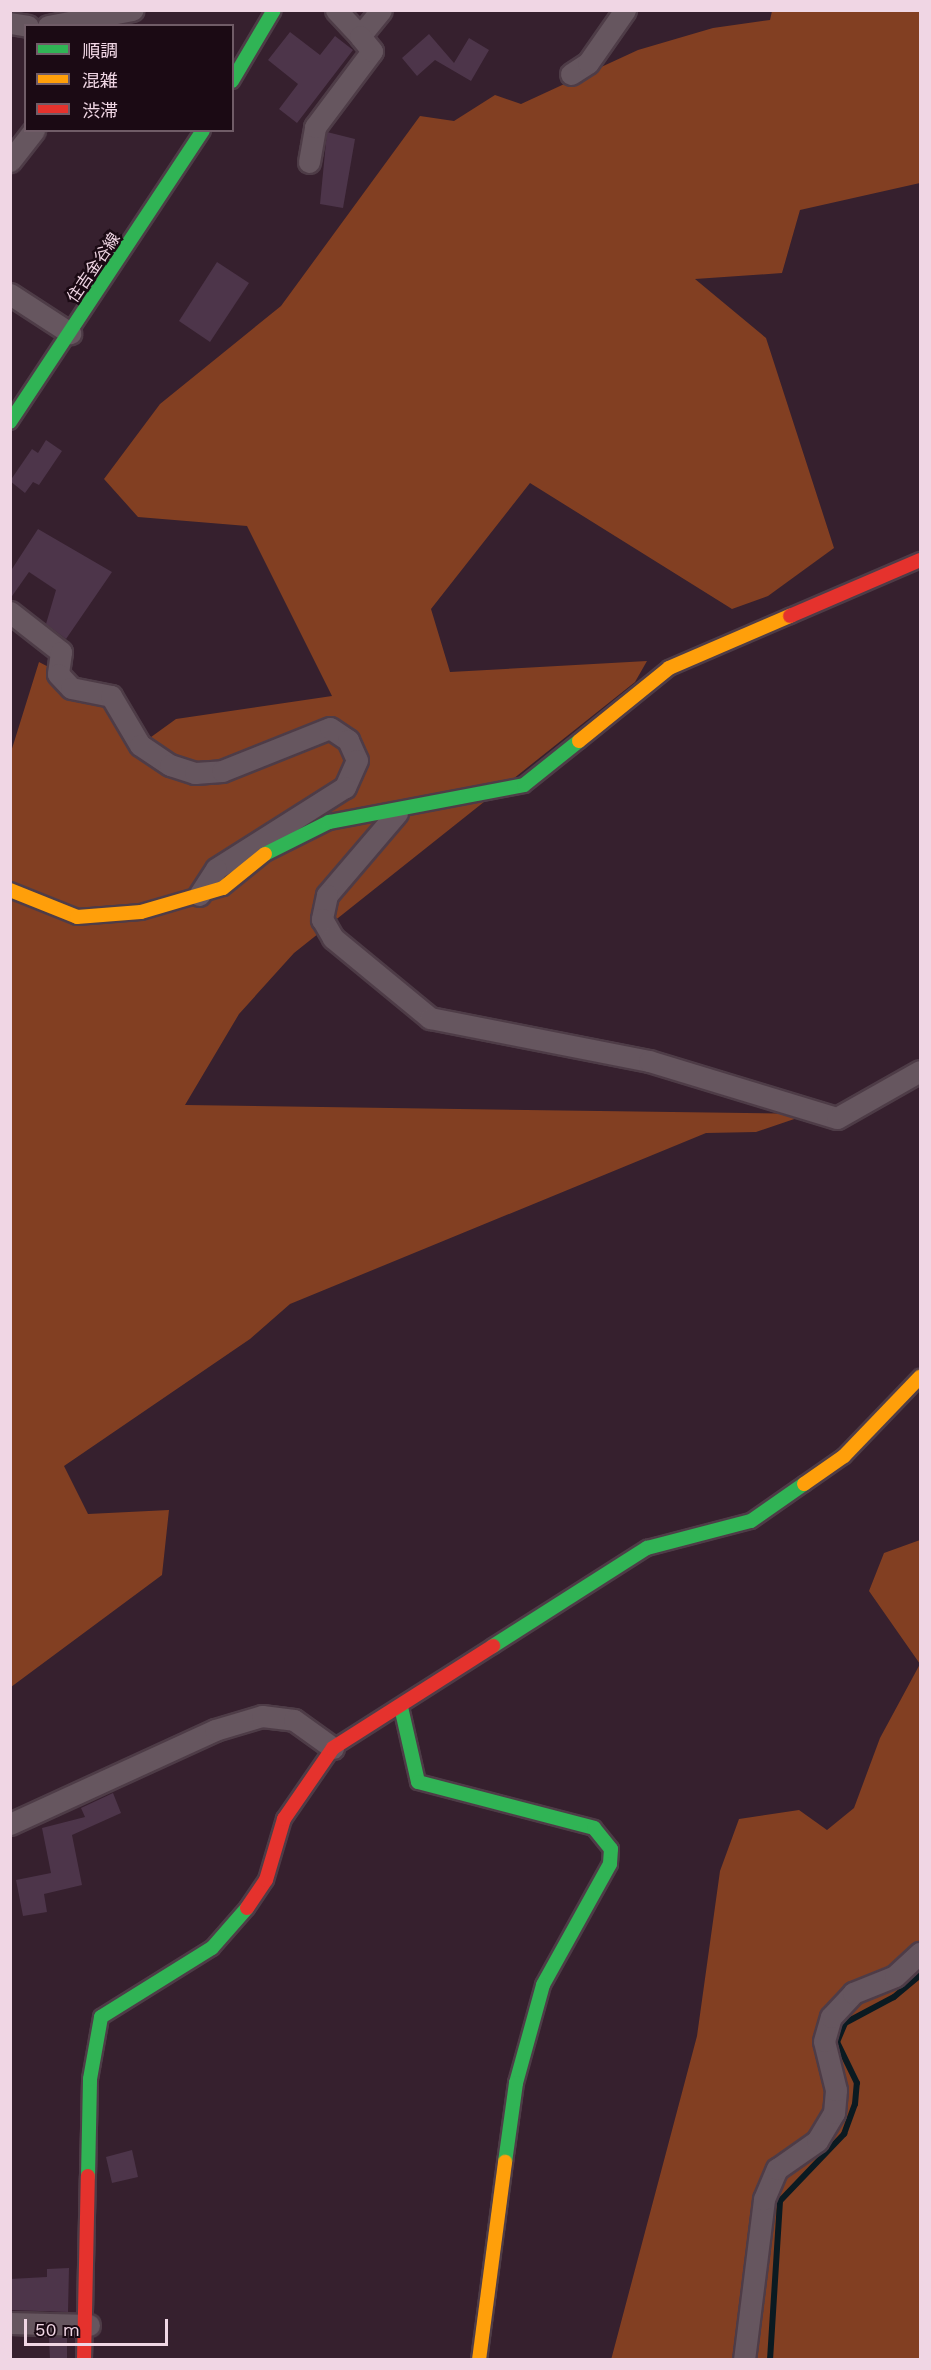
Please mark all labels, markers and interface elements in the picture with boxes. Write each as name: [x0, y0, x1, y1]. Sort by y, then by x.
legend: [24, 24, 234, 132]
text: 順調: [82, 40, 118, 61]
text: 混雑: [82, 70, 118, 91]
text: 渋滞: [82, 100, 118, 121]
street label: 住吉金谷線: [64, 229, 124, 307]
scale bar: [27, 2307, 171, 2345]
text: 50 m: [35, 2319, 80, 2340]

